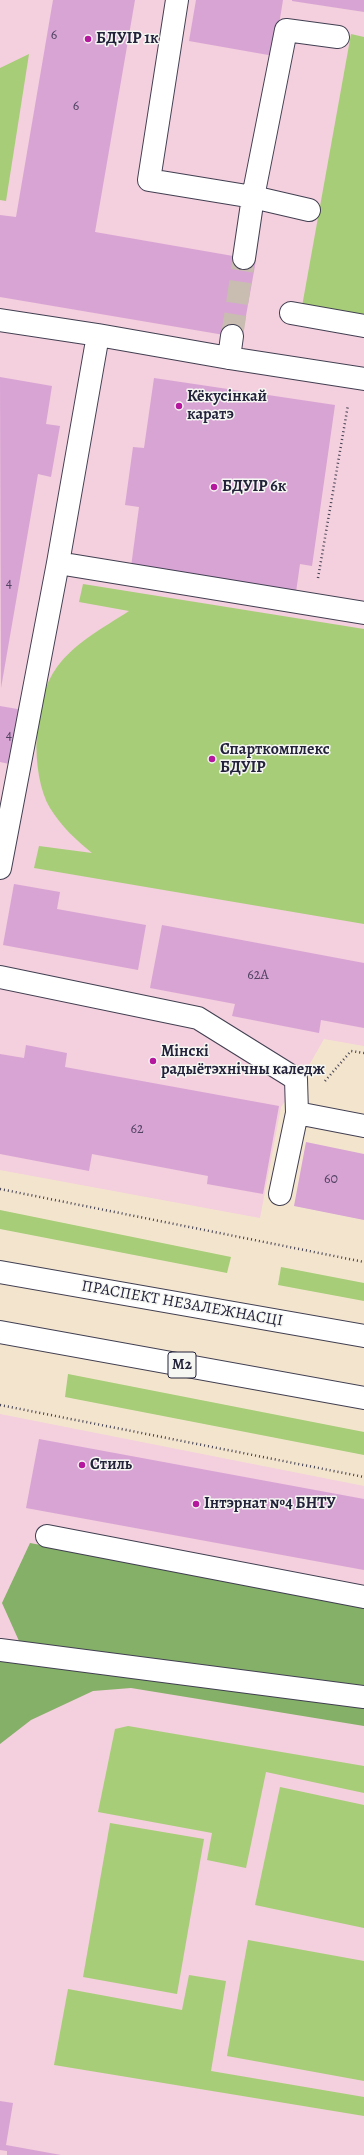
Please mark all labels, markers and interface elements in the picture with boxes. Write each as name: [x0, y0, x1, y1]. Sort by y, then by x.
house number: 6: [51, 28, 57, 44]
place label: БДУІР 1к: [96, 29, 159, 49]
marker: БДУІР 1к: [83, 34, 93, 44]
house number: 6: [73, 99, 79, 115]
place label: Кёкусінкай каратэ: [187, 387, 267, 425]
marker: Кёкусінкай каратэ: [174, 401, 184, 411]
place label: БДУІР 6к: [222, 477, 286, 497]
marker: БДУІР 6к: [209, 482, 219, 492]
house number: 4: [6, 576, 12, 592]
house number: 4: [6, 728, 12, 744]
place label: Спарткомплекс БДУІР: [220, 740, 330, 778]
marker: Спарткомплекс БДУІР: [207, 754, 217, 764]
house number: 62А: [247, 968, 269, 984]
place label: Мінскі радыётэхнічны каледж: [161, 1042, 325, 1080]
marker: Мінскі радыётэхнічны каледж: [148, 1056, 158, 1066]
house number: 62: [130, 1122, 144, 1138]
house number: 60: [324, 1172, 338, 1188]
street label: ПРАСПЕКТ НЕЗАЛЕЖНАСЦІ: [80, 1277, 284, 1331]
road number: М2: [168, 1352, 196, 1378]
place label: Стиль: [90, 1455, 132, 1475]
marker: Стиль: [77, 1460, 87, 1470]
place label: Інтэрнат №4 БНТУ: [204, 1494, 336, 1514]
marker: Інтэрнат №4 БНТУ: [191, 1499, 201, 1509]

